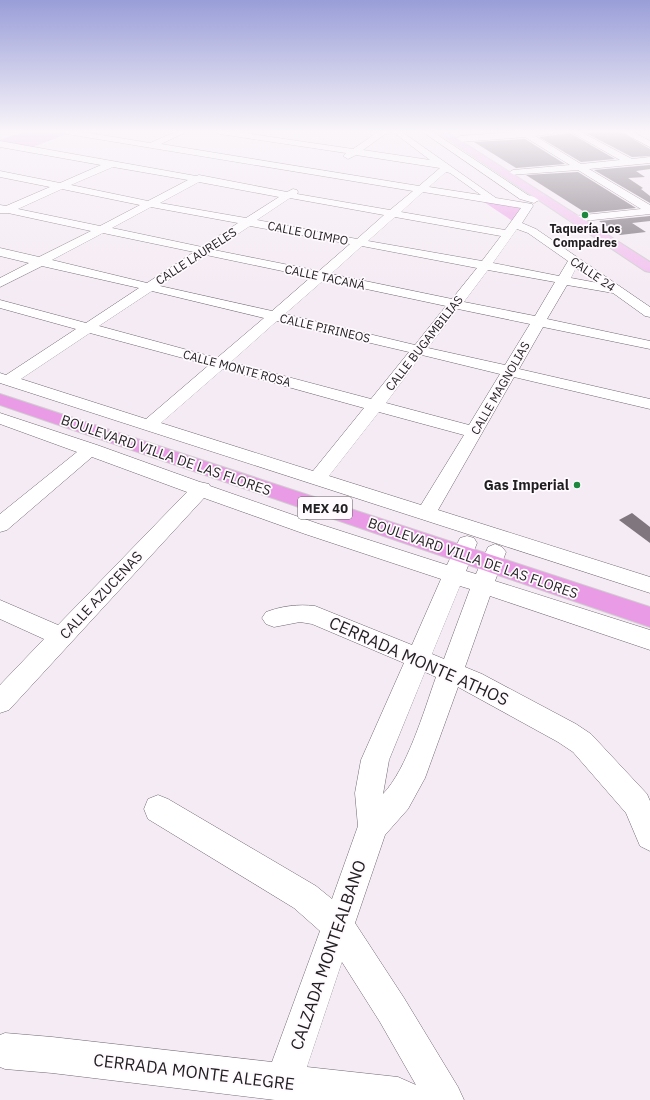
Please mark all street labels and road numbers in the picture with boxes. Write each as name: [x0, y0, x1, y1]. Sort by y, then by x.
street label: CALLE OLIMPO: [266, 218, 350, 248]
street label: CALLE LAURELES: [153, 224, 239, 288]
street label: CALLE 24: [567, 253, 619, 295]
street label: CALLE TACANÁ: [283, 261, 367, 293]
street label: CALLE BUGAMBILIAS: [382, 292, 466, 394]
street label: CALLE PIRINEOS: [278, 310, 372, 346]
street label: CALLE MAGNOLIAS: [467, 339, 533, 437]
street label: CALLE MONTE ROSA: [181, 346, 293, 390]
street label: BOULEVARD VILLA DE LAS FLORES: [59, 411, 273, 499]
road number: MEX 40: [298, 497, 352, 519]
street label: BOULEVARD VILLA DE LAS FLORES: [366, 514, 580, 602]
street label: CALLE AZUCENAS: [56, 547, 146, 643]
street label: CERRADA MONTE ATHOS: [326, 611, 512, 711]
street label: CALZADA MONTEALBANO: [285, 857, 371, 1053]
street label: CERRADA MONTE ALEGRE: [92, 1049, 296, 1095]

